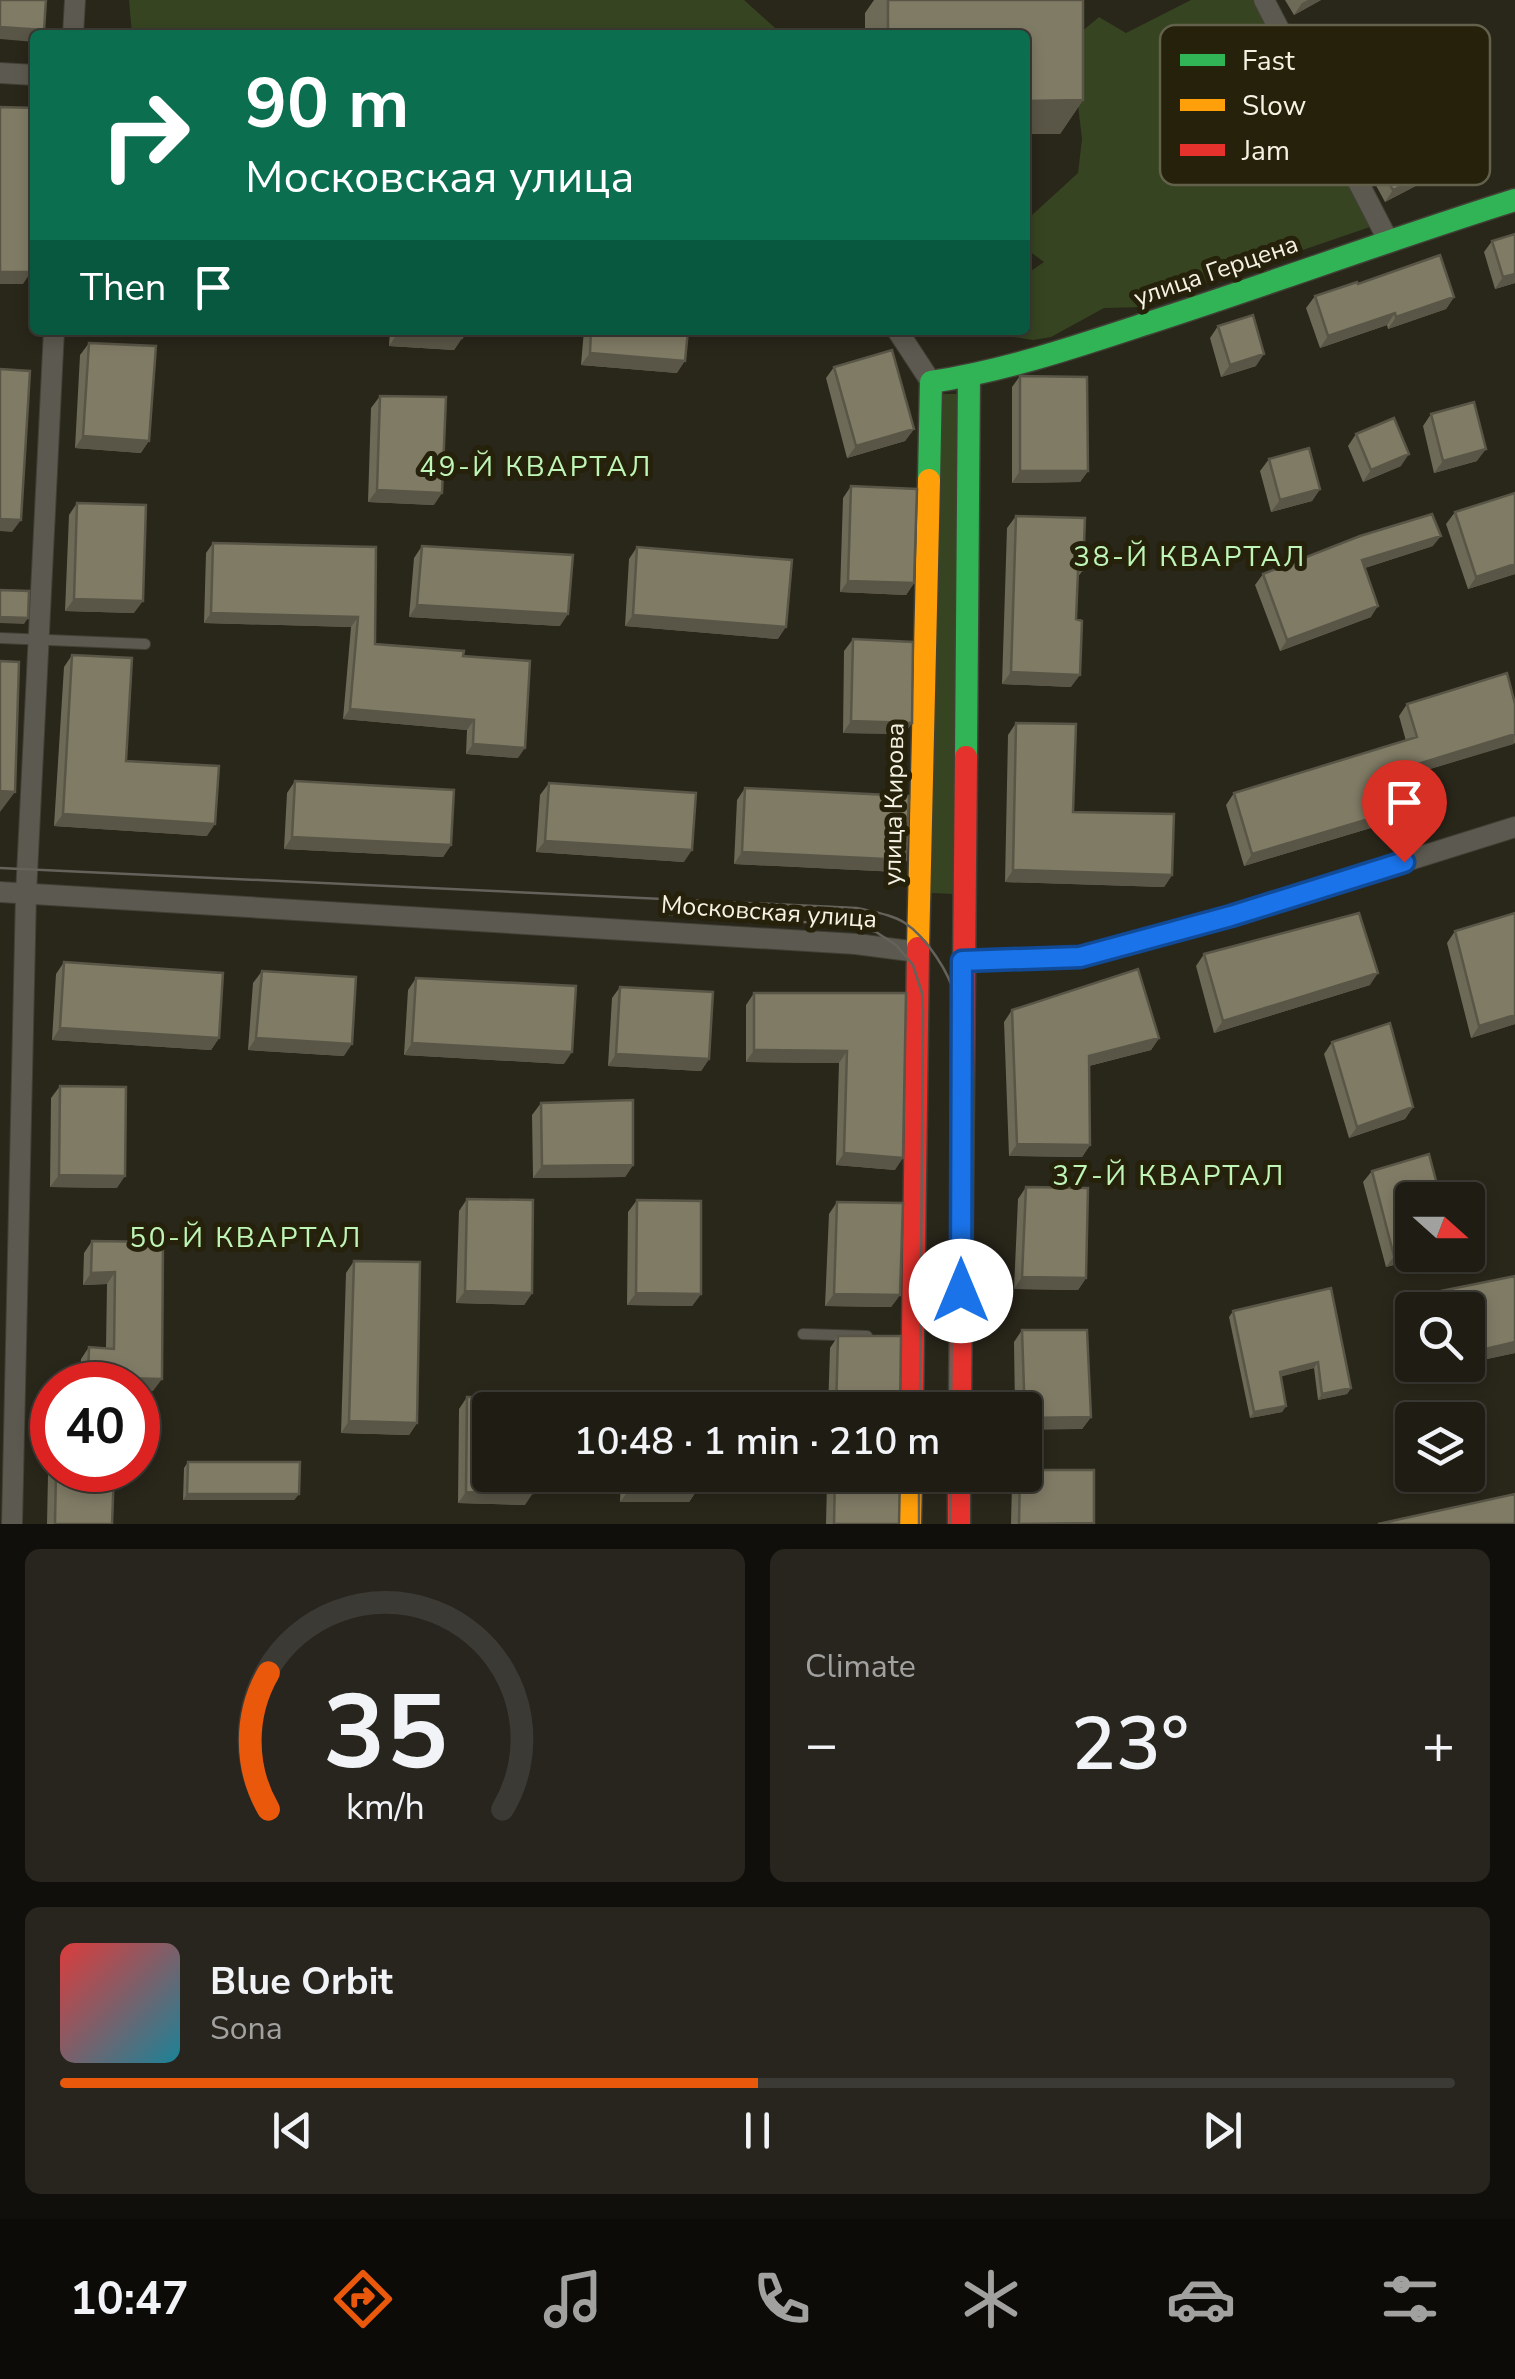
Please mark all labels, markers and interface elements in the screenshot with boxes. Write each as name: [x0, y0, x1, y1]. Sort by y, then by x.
legend: [1160, 25, 1490, 185]
text: Fast: [1242, 42, 1295, 80]
text: 90 m: [245, 56, 409, 152]
icon: right: [80, 70, 210, 200]
text: Slow: [1242, 87, 1306, 125]
text: Jam: [1241, 132, 1290, 170]
text: Московская улица: [245, 147, 635, 208]
street label: улица Герцена: [1129, 227, 1303, 315]
icon: arrive: [186, 260, 241, 315]
text: Then: [80, 262, 166, 313]
district label: 49-Й КВАРТАЛ: [419, 448, 653, 486]
district label: 38-Й КВАРТАЛ: [1073, 538, 1307, 576]
street label: улица Кирова: [876, 722, 912, 886]
pin: [1362, 760, 1447, 863]
icon: arrive: [1377, 775, 1432, 830]
street label: Московская улица: [660, 887, 878, 937]
district label: 37-Й КВАРТАЛ: [1052, 1157, 1286, 1195]
north arrow: [1395, 1182, 1485, 1272]
map controls: [1395, 1182, 1485, 1492]
district label: 50-Й КВАРТАЛ: [129, 1219, 363, 1257]
position arrow: [909, 1239, 1013, 1343]
button: search: [1395, 1292, 1485, 1382]
speed limit sign: 40: [30, 1362, 160, 1492]
button: layers: [1395, 1402, 1485, 1492]
text: 10:48 · 1 min · 210 m: [574, 1416, 940, 1467]
text: Climate: [805, 1645, 916, 1688]
text: 35: [323, 1662, 447, 1804]
text: 23°: [1071, 1693, 1189, 1795]
text: −: [805, 1707, 838, 1782]
text: +: [1422, 1707, 1455, 1782]
text: km/h: [346, 1783, 424, 1832]
text: Blue Orbit: [210, 1956, 393, 2007]
text: Sona: [210, 2007, 283, 2050]
icon: previous: [265, 2103, 320, 2158]
icon: pause: [730, 2103, 785, 2158]
icon: next: [1195, 2103, 1250, 2158]
icon: directions: [328, 2264, 398, 2334]
icon: music: [538, 2264, 608, 2334]
icon: phone: [747, 2264, 817, 2334]
icon: climate: [956, 2264, 1026, 2334]
icon: car: [1166, 2264, 1236, 2334]
icon: filters: [1375, 2264, 1445, 2334]
text: 10:47: [70, 2269, 189, 2330]

